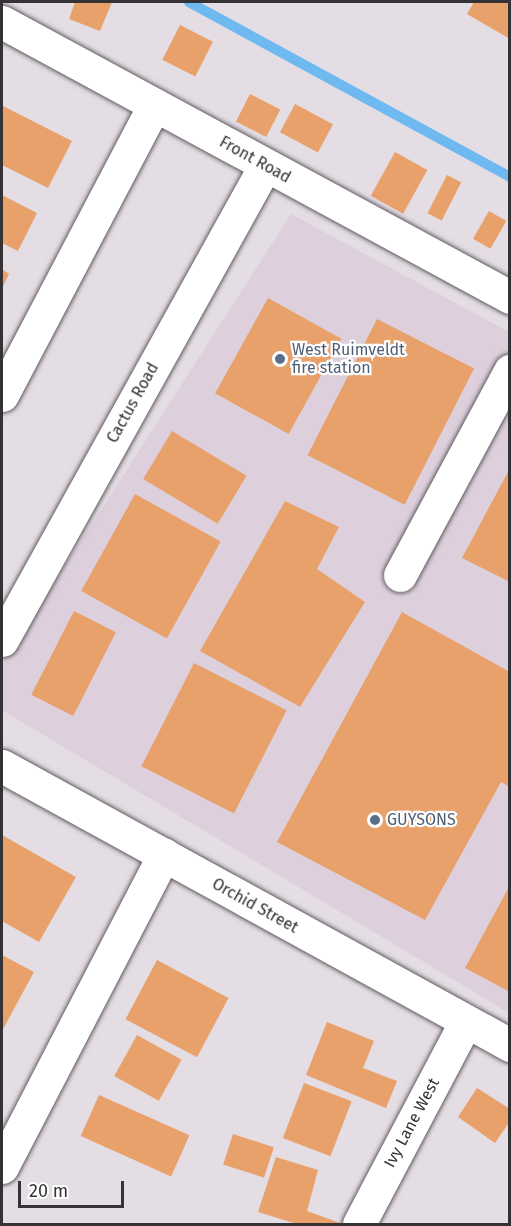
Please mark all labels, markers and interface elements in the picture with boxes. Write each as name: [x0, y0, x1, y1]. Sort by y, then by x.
street label: Front Road: [216, 133, 294, 187]
place label: West Ruimveldt fire station: [292, 340, 405, 378]
marker: West Ruimveldt fire station: [273, 352, 287, 366]
street label: Cactus Road: [103, 359, 163, 447]
place label: GUYSONS: [387, 810, 456, 830]
marker: GUYSONS: [368, 813, 382, 827]
street label: Orchid Street: [209, 874, 301, 938]
street label: Ivy Lane West: [380, 1075, 444, 1171]
scale bar: [21, 1169, 128, 1207]
text: 20 m: [29, 1180, 68, 1202]

